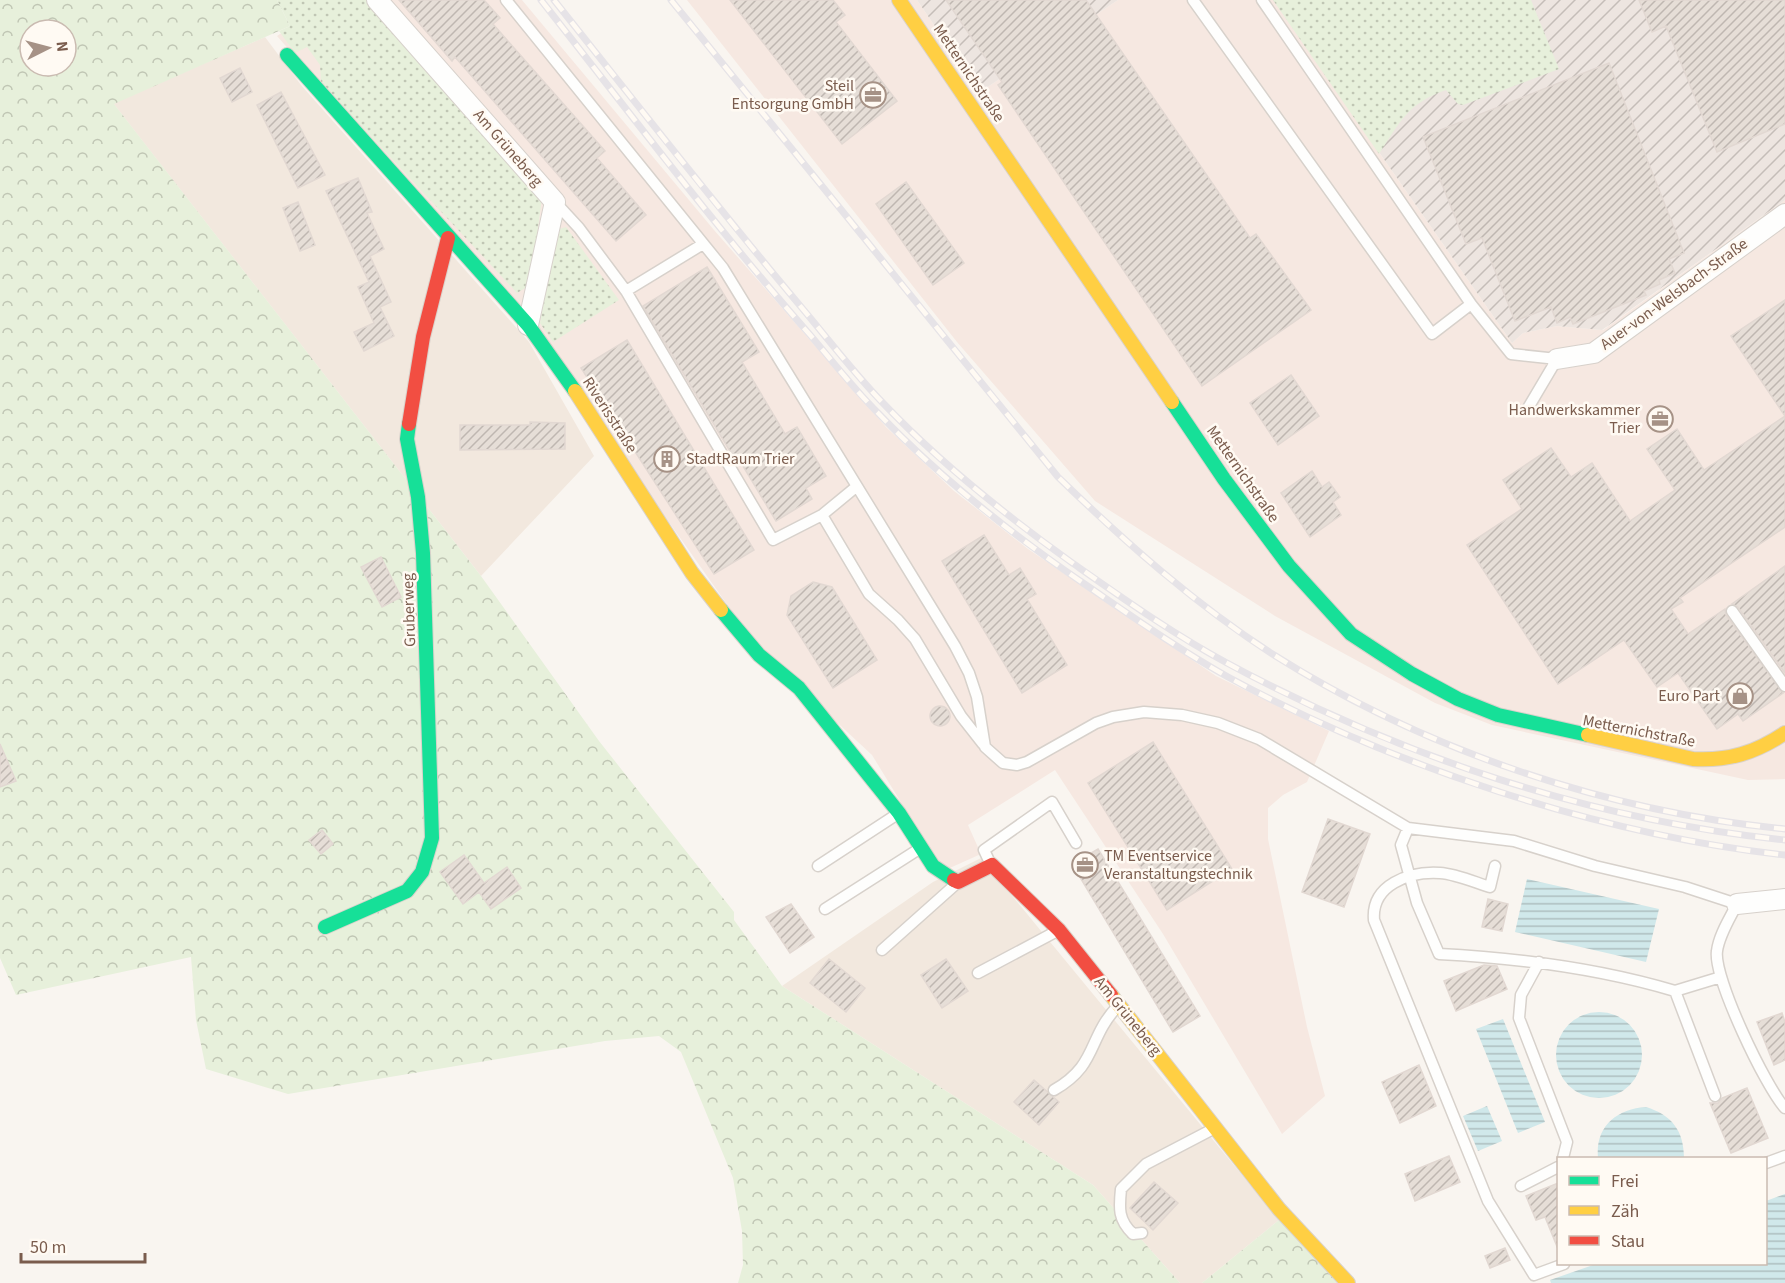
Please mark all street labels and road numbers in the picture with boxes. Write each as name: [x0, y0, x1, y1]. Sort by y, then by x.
street label: Metternichstraße: [928, 20, 1010, 126]
street label: Am Grüneberg: [468, 104, 548, 192]
street label: Auer-von-Welsbach-Straße: [1596, 233, 1752, 355]
street label: Riverisstraße: [577, 373, 643, 457]
street label: Metternichstraße: [1201, 421, 1285, 527]
street label: Gruberweg: [397, 573, 421, 647]
street label: Metternichstraße: [1581, 709, 1697, 753]
street label: Am Grüneberg: [1089, 972, 1167, 1060]

